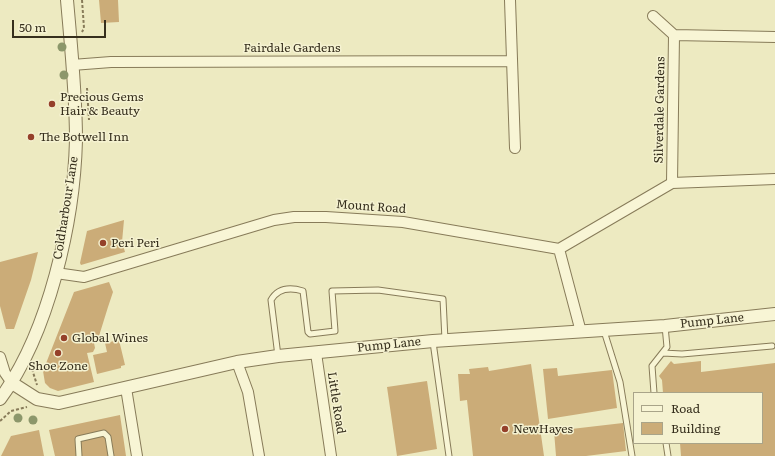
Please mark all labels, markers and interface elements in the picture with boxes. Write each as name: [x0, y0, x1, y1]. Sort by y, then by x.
scale bar: [14, 12, 108, 38]
text: 50 m: [19, 18, 46, 36]
street label: Fairdale Gardens: [244, 41, 340, 55]
street label: Silverdale Gardens: [652, 56, 668, 164]
place label: Precious Gems Hair & Beauty: [60, 90, 143, 118]
marker: Precious Gems Hair & Beauty: [47, 99, 57, 109]
place label: The Botwell Inn: [39, 130, 129, 144]
marker: The Botwell Inn: [26, 132, 36, 142]
street label: Coldharbour Lane: [51, 155, 81, 261]
street label: Mount Road: [335, 197, 407, 217]
place label: Peri Peri: [111, 236, 159, 250]
marker: Peri Peri: [98, 238, 108, 248]
street label: Pump Lane: [679, 310, 745, 332]
place label: Global Wines: [72, 331, 148, 345]
marker: Global Wines: [59, 333, 69, 343]
street label: Pump Lane: [356, 334, 422, 356]
marker: Shoe Zone: [53, 348, 63, 358]
place label: Shoe Zone: [28, 359, 88, 373]
street label: Little Road: [324, 371, 348, 435]
legend: [633, 392, 763, 444]
text: Road: [671, 399, 700, 417]
text: Building: [671, 419, 720, 437]
place label: NewHayes: [513, 422, 573, 436]
marker: NewHayes: [500, 424, 510, 434]

